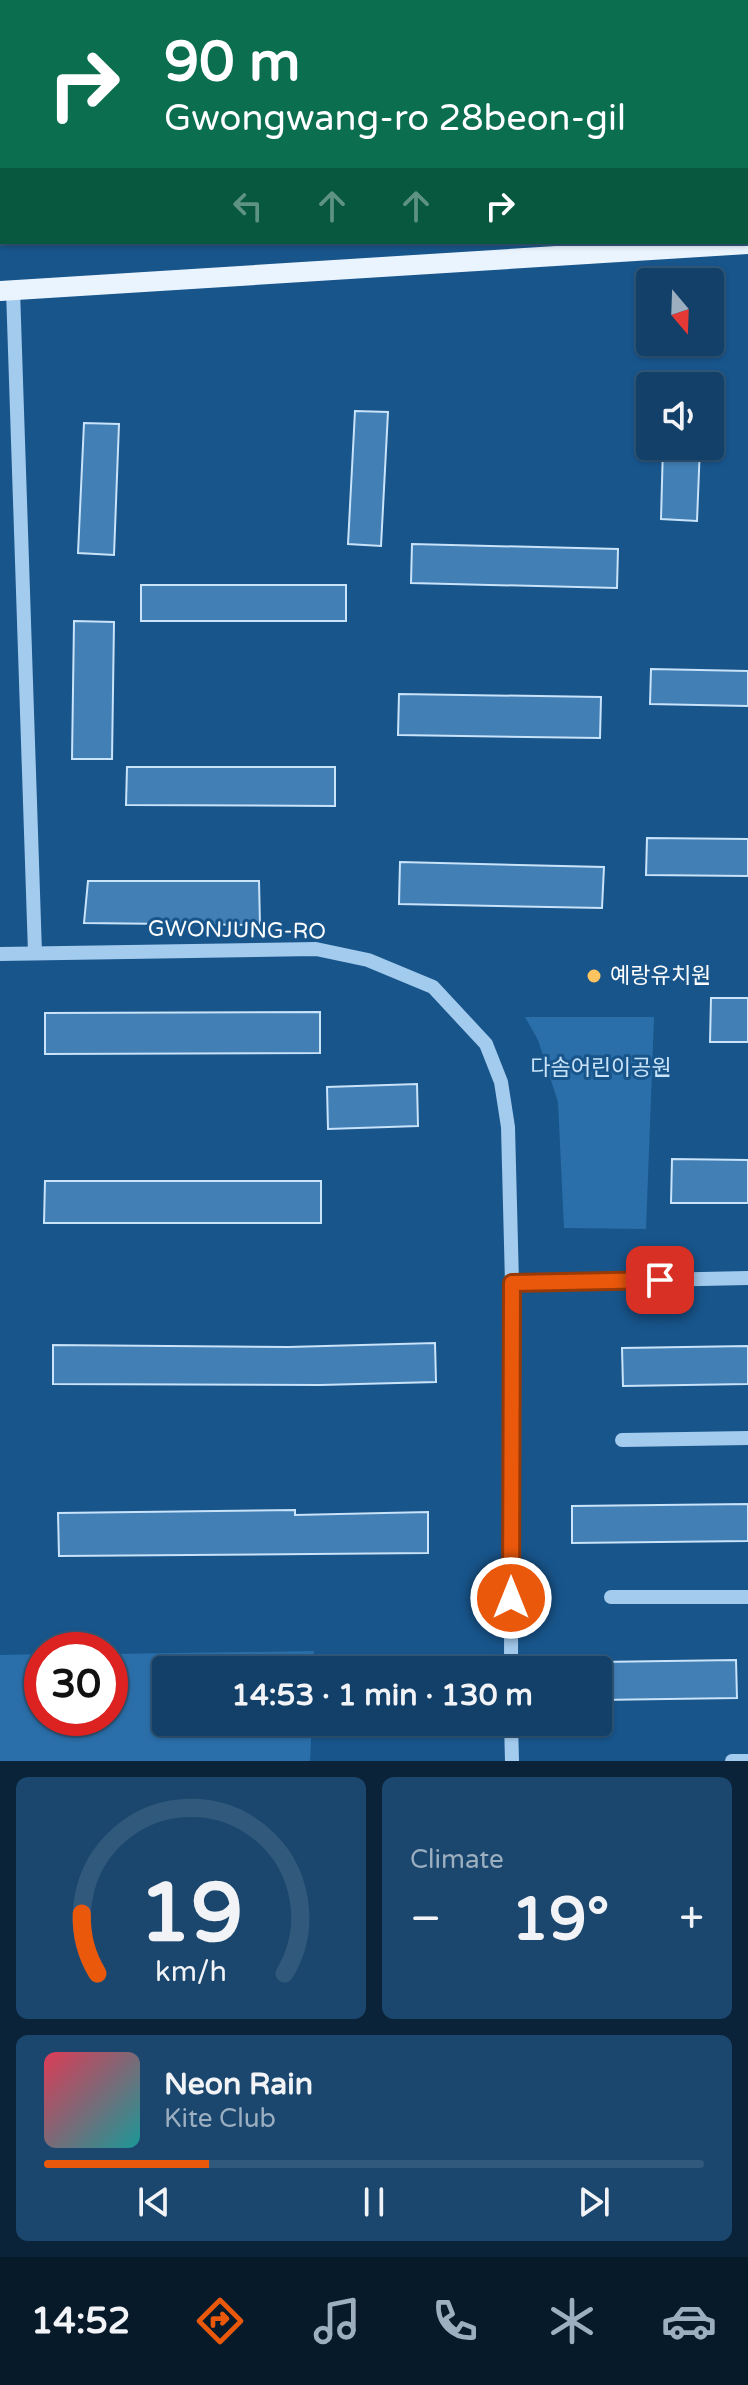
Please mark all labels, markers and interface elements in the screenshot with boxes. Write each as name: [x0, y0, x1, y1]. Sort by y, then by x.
text: 90 m: [164, 29, 300, 96]
icon: right: [32, 32, 136, 136]
text: Gwongwang-ro 28beon-gil: [164, 97, 626, 140]
icon: left: [226, 184, 270, 228]
icon: ahead: [310, 184, 354, 228]
icon: ahead: [394, 184, 438, 228]
icon: right: [478, 184, 522, 228]
north arrow: [636, 268, 724, 356]
map controls: [636, 268, 724, 460]
button: sound: [636, 372, 724, 460]
street label: GWONJUNG-RO: [148, 915, 326, 945]
place label: 예랑유치원: [610, 963, 711, 989]
marker: 예랑유치원: [585, 967, 603, 985]
park label: 다솜어린이공원: [530, 1055, 672, 1081]
pin: [626, 1246, 694, 1314]
icon: arrive: [638, 1258, 682, 1302]
position arrow: [469, 1556, 553, 1640]
speed limit sign: 30: [24, 1632, 128, 1736]
text: 14:53 · 1 min · 130 m: [231, 1677, 533, 1714]
text: Climate: [410, 1844, 504, 1875]
text: 19: [139, 1864, 243, 1964]
text: 19°: [511, 1884, 609, 1956]
text: −: [410, 1893, 441, 1946]
text: +: [679, 1893, 704, 1946]
text: km/h: [155, 1955, 227, 1989]
text: Neon Rain: [164, 2066, 313, 2103]
text: Kite Club: [164, 2103, 276, 2134]
icon: previous: [132, 2180, 176, 2224]
icon: pause: [352, 2180, 396, 2224]
icon: next: [572, 2180, 616, 2224]
icon: directions: [192, 2293, 248, 2349]
icon: music: [309, 2293, 365, 2349]
icon: phone: [427, 2293, 483, 2349]
icon: climate: [544, 2293, 600, 2349]
icon: car: [661, 2293, 717, 2349]
text: 14:52: [31, 2300, 130, 2343]

